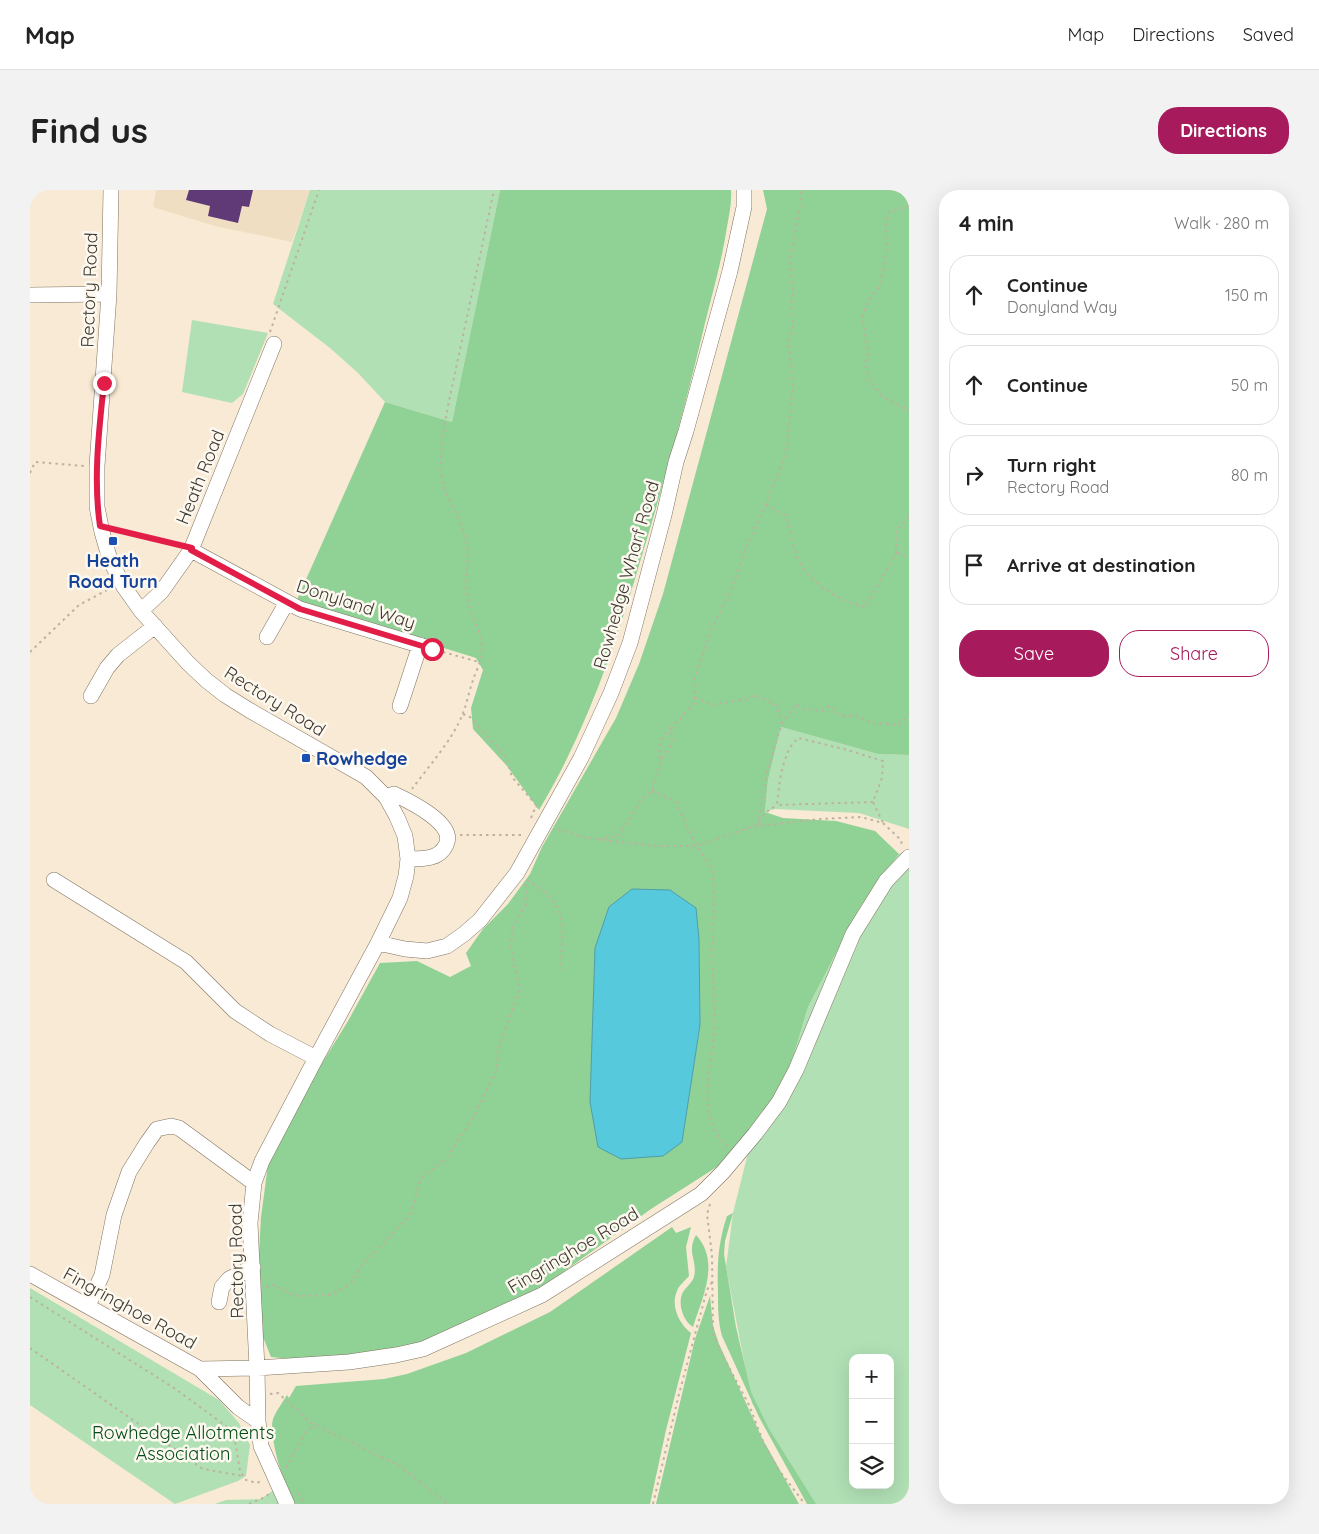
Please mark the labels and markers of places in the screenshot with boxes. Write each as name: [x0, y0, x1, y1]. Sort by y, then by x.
marker: Heath Road Turn: [107, 535, 119, 547]
place label: Heath Road Turn: [68, 549, 158, 593]
place label: Rowhedge: [316, 747, 408, 770]
marker: Rowhedge: [300, 752, 312, 764]

